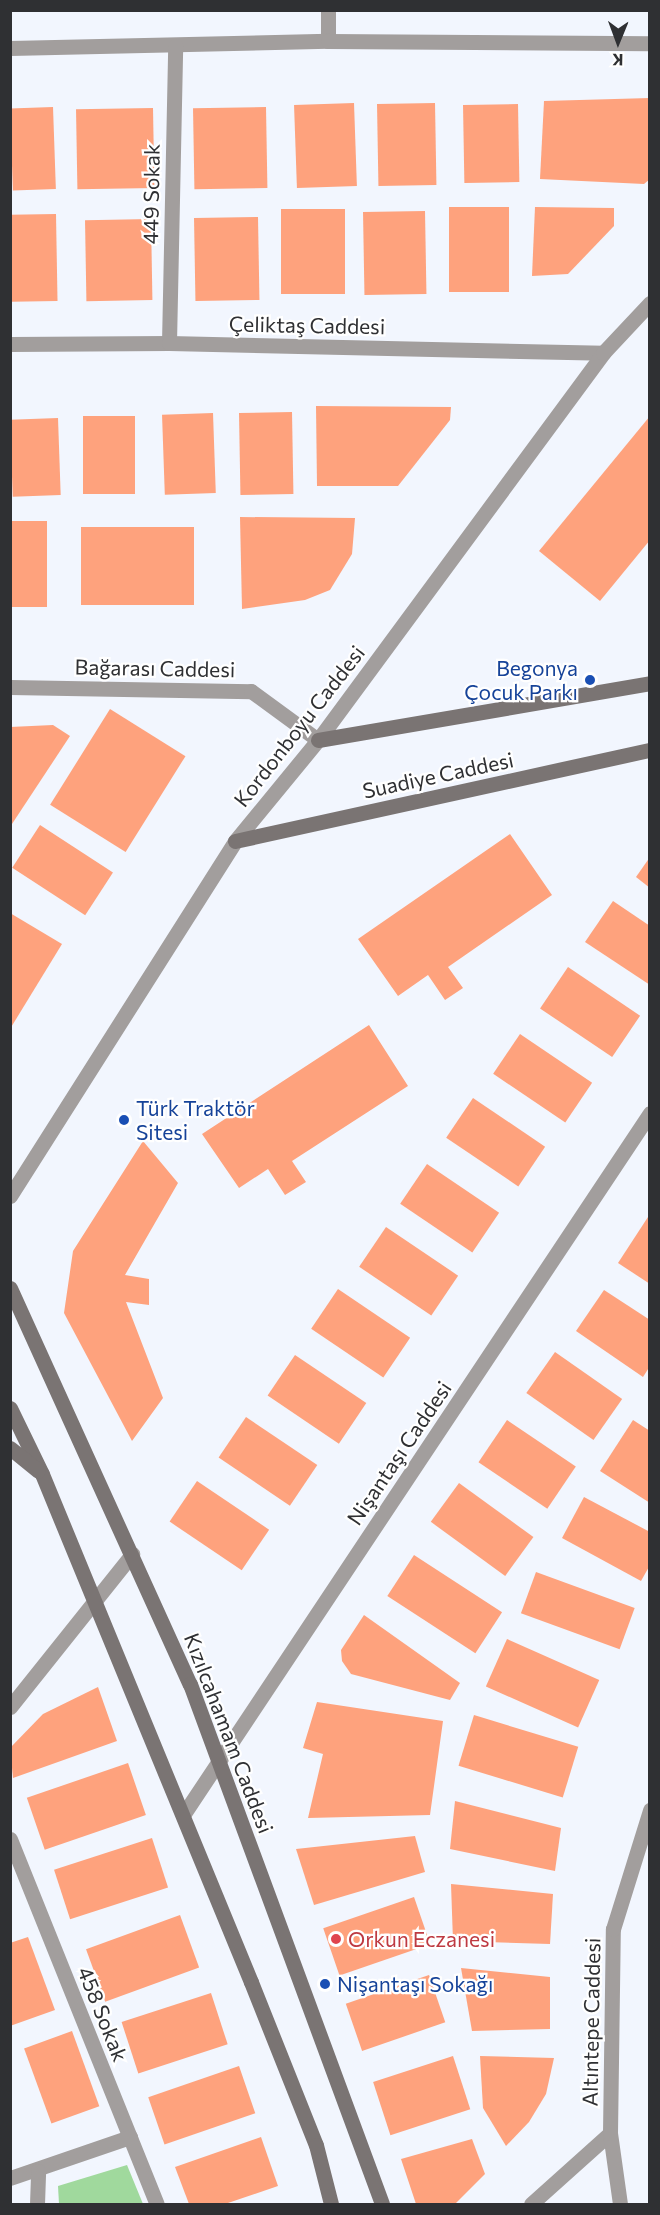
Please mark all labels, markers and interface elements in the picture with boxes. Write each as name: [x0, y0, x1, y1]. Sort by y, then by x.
north arrow: [588, 12, 648, 72]
text: K: [612, 51, 623, 70]
street label: 449 Sokak: [138, 143, 164, 245]
street label: Çeliktaş Caddesi: [229, 311, 385, 339]
street label: Kordonboyu Caddesi: [228, 640, 370, 812]
street label: Bağarası Caddesi: [75, 654, 235, 682]
place label: Begonya Çocuk Parkı: [464, 655, 578, 705]
marker: Begonya Çocuk Parkı: [583, 673, 597, 687]
street label: Suadiye Caddesi: [360, 747, 516, 803]
place label: Türk Traktör Sitesi: [136, 1095, 255, 1145]
marker: Türk Traktör Sitesi: [117, 1113, 131, 1127]
street label: Nişantaşı Caddesi: [342, 1376, 456, 1530]
street label: Kızılcahamam Caddesi: [179, 1629, 279, 1837]
place label: Orkun Eczanesi: [348, 1926, 495, 1952]
marker: Orkun Eczanesi: [329, 1932, 343, 1946]
street label: Altıntepe Caddesi: [577, 1938, 605, 2106]
street label: 458 Sokak: [73, 1963, 133, 2065]
place label: Nişantaşı Sokağı: [337, 1971, 493, 1997]
marker: Nişantaşı Sokağı: [318, 1977, 332, 1991]

